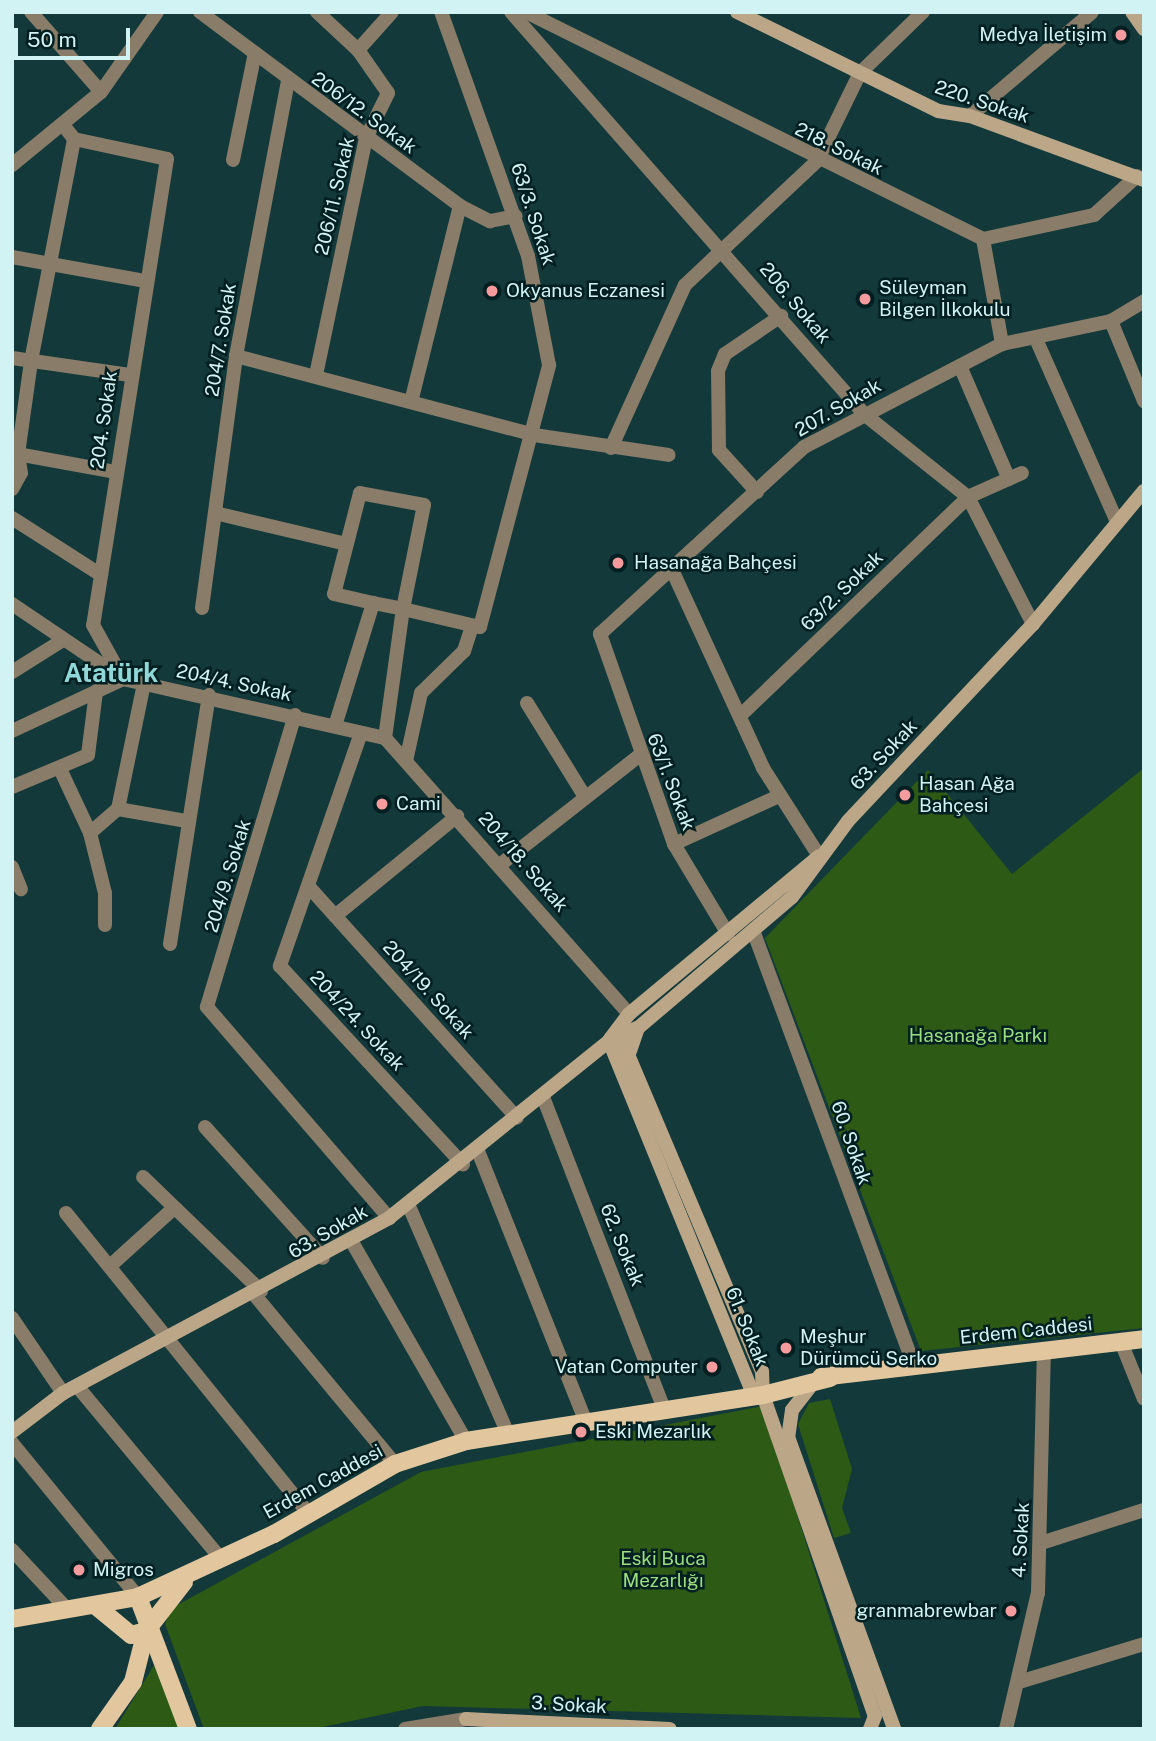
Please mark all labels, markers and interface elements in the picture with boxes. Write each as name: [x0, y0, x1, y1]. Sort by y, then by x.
scale bar: [18, 14, 133, 58]
place label: Medya İletişim: [979, 24, 1107, 46]
text: 50 m: [27, 27, 77, 52]
marker: Medya İletişim: [1113, 27, 1129, 43]
street label: 206/12. Sokak: [307, 67, 421, 159]
street label: 220. Sokak: [932, 76, 1032, 128]
street label: 218. Sokak: [791, 118, 887, 180]
street label: 206/11. Sokak: [310, 135, 360, 257]
street label: 63/3. Sokak: [506, 160, 560, 268]
street label: 206. Sokak: [755, 258, 835, 348]
place label: Süleyman Bilgen İlkokulu: [879, 277, 1010, 321]
place label: Okyanus Eczanesi: [506, 280, 665, 302]
street label: 204/7. Sokak: [201, 282, 241, 398]
marker: Okyanus Eczanesi: [484, 283, 500, 299]
marker: Süleyman Bilgen İlkokulu: [857, 291, 873, 307]
street label: 204. Sokak: [86, 369, 122, 471]
street label: 207. Sokak: [791, 374, 885, 442]
street label: 63/2. Sokak: [796, 546, 888, 636]
place label: Hasanağa Bahçesi: [634, 552, 797, 574]
marker: Hasanağa Bahçesi: [608, 553, 628, 573]
district label: Atatürk: [64, 657, 158, 689]
street label: 204/4. Sokak: [174, 660, 294, 706]
street label: 63. Sokak: [846, 715, 922, 795]
street label: 63/1. Sokak: [642, 730, 700, 834]
place label: Hasan Ağa Bahçesi: [919, 773, 1015, 817]
marker: Hasan Ağa Bahçesi: [897, 787, 913, 803]
place label: Cami: [396, 793, 441, 815]
marker: Cami: [374, 796, 390, 812]
street label: 204/18. Sokak: [473, 807, 573, 917]
street label: 204/9. Sokak: [200, 817, 256, 935]
street label: 204/19. Sokak: [378, 936, 478, 1044]
street label: 204/24. Sokak: [305, 966, 409, 1076]
park label: Hasanağa Parkı: [909, 1025, 1047, 1047]
street label: 60. Sokak: [826, 1098, 876, 1188]
street label: 63. Sokak: [284, 1200, 372, 1264]
street label: 62. Sokak: [595, 1200, 649, 1290]
street label: 61. Sokak: [721, 1284, 773, 1370]
street label: Erdem Caddesi: [959, 1313, 1093, 1349]
place label: Meşhur Dürümcü Serko: [800, 1326, 937, 1370]
marker: Meşhur Dürümcü Serko: [778, 1340, 794, 1356]
place label: Vatan Computer: [555, 1356, 698, 1378]
marker: Vatan Computer: [704, 1359, 720, 1375]
place label: Eski Mezarlık: [595, 1421, 712, 1443]
marker: Eski Mezarlık: [573, 1424, 589, 1440]
street label: Erdem Caddesi: [259, 1440, 387, 1524]
street label: 4. Sokak: [1008, 1502, 1034, 1578]
park label: Eski Buca Mezarlığı: [620, 1548, 706, 1592]
place label: Migros: [93, 1559, 154, 1581]
marker: Migros: [71, 1562, 87, 1578]
place label: granmabrewbar: [857, 1600, 997, 1622]
marker: granmabrewbar: [1003, 1603, 1019, 1619]
street label: 3. Sokak: [530, 1692, 608, 1718]

